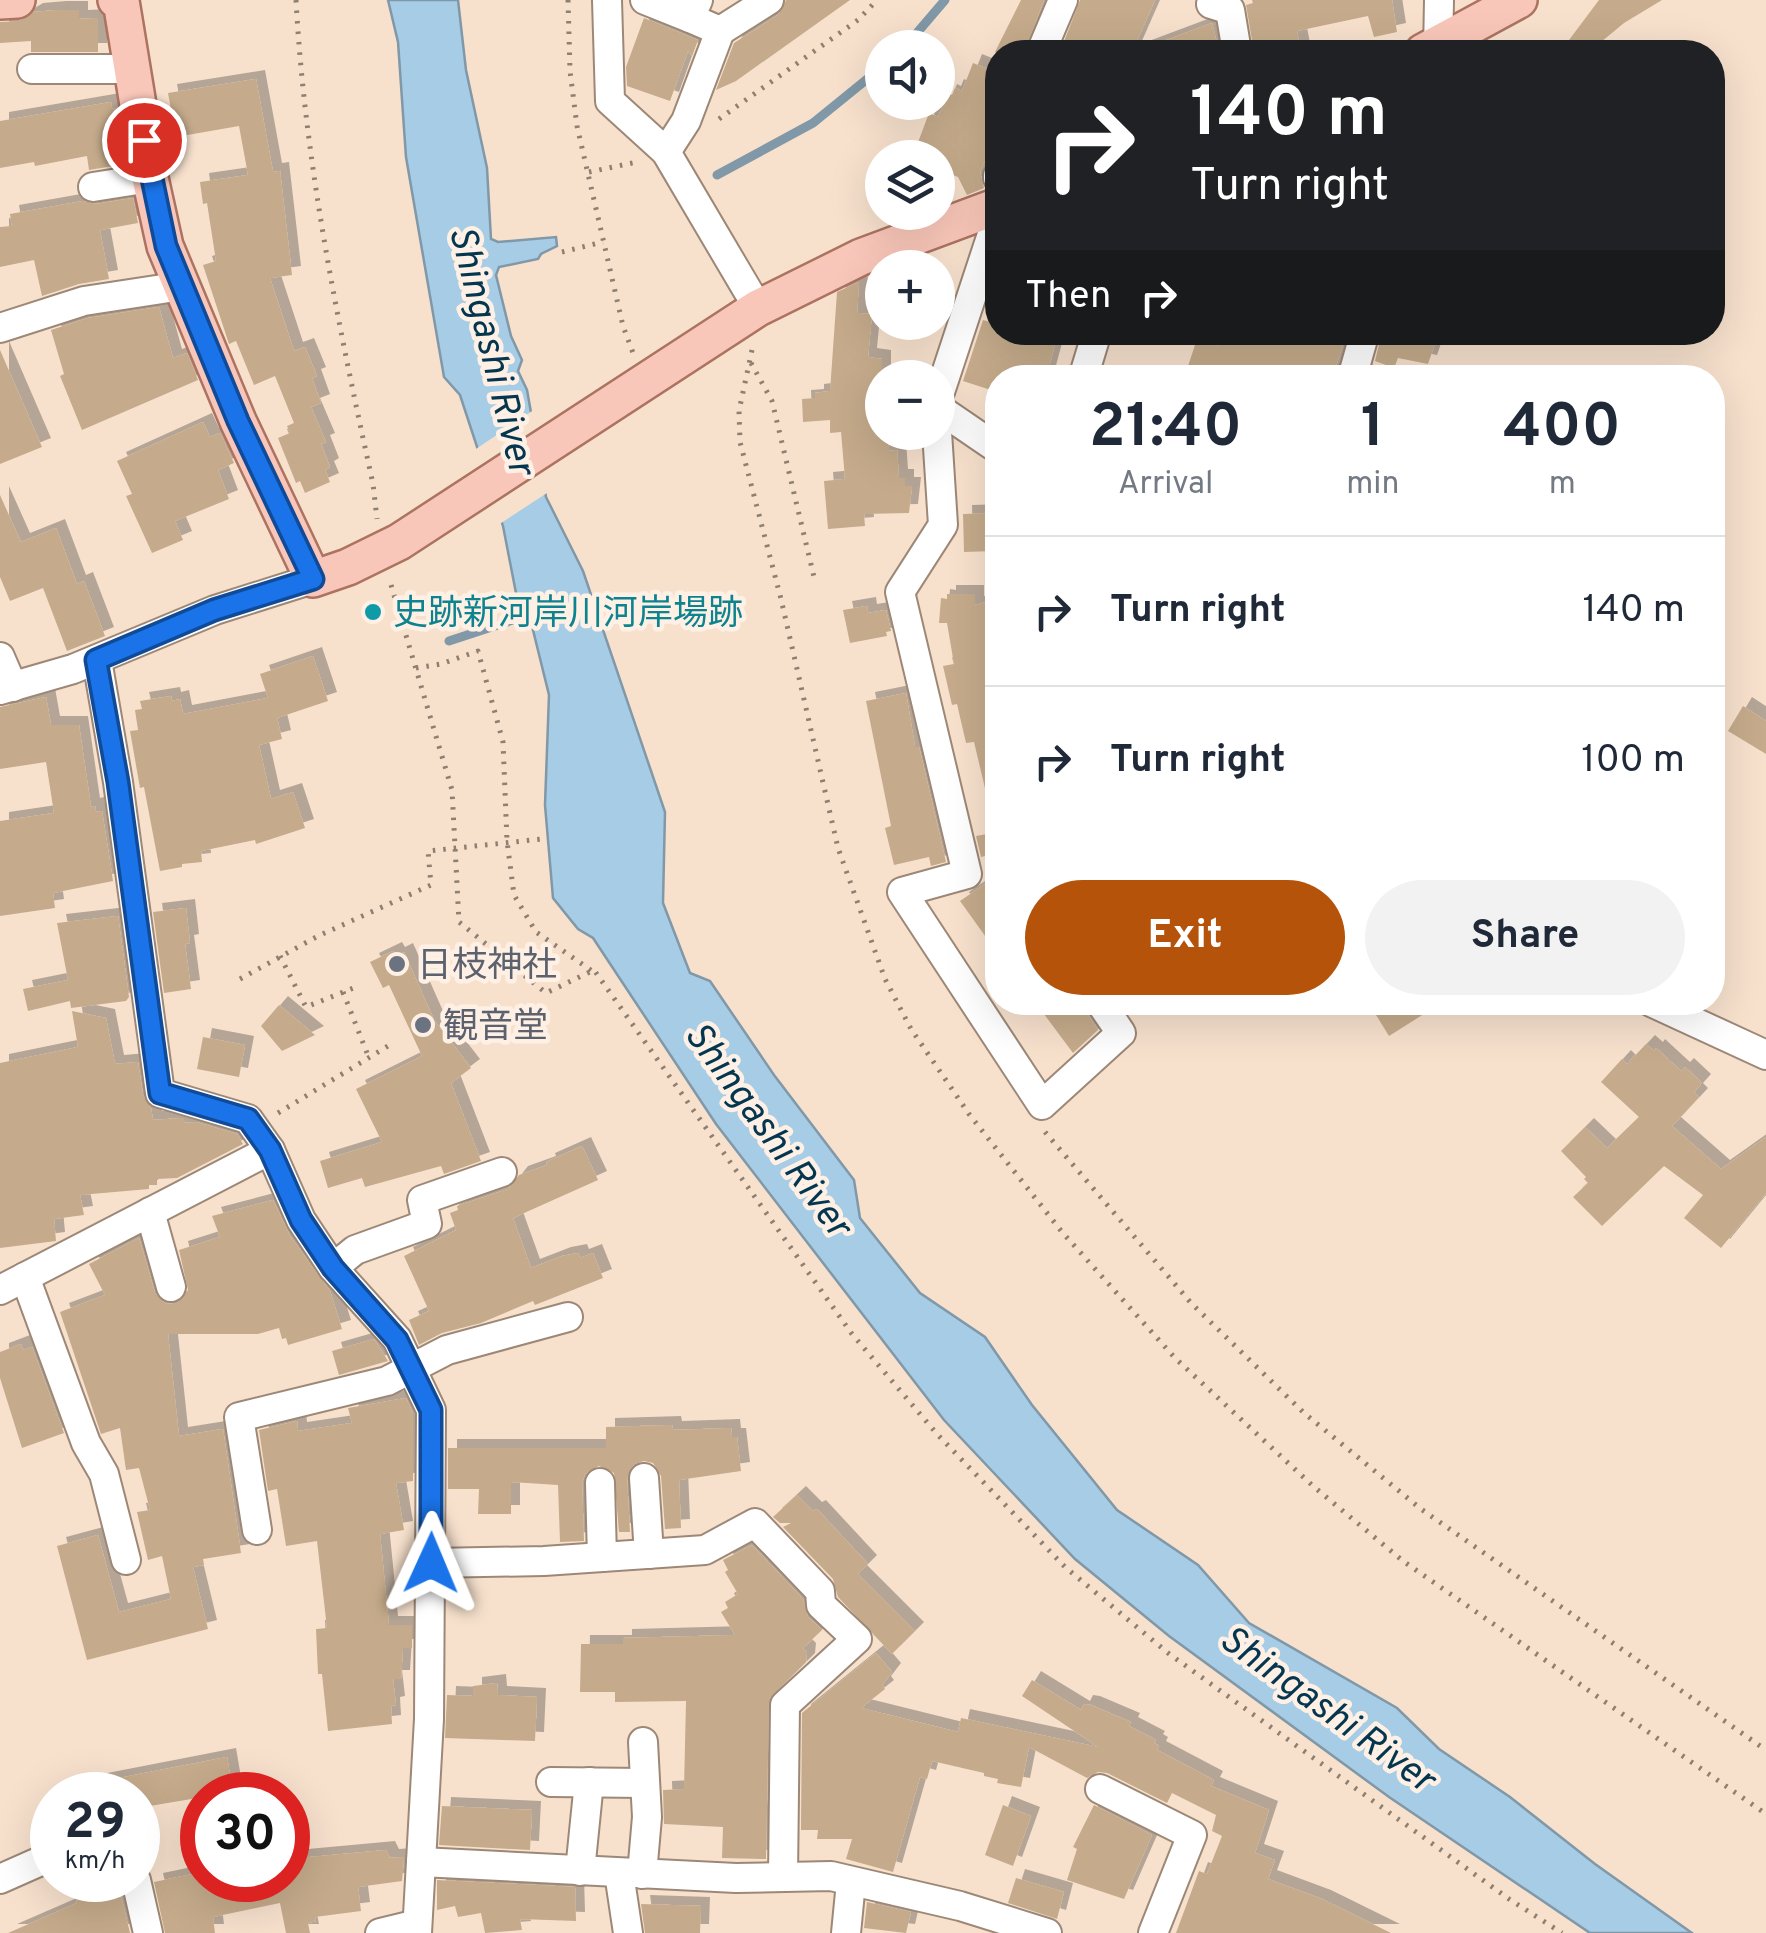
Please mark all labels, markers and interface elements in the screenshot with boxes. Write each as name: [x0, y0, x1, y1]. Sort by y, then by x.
map controls: [865, 30, 955, 450]
button: sound: [865, 30, 955, 120]
text: 140 m: [1190, 72, 1388, 161]
icon: right: [1025, 80, 1155, 210]
pin: [102, 98, 187, 183]
icon: arrive: [117, 113, 172, 168]
button: layers: [865, 140, 955, 230]
text: Turn right: [1190, 159, 1389, 216]
water label: Shingashi River: [435, 221, 545, 483]
button: +: [865, 250, 955, 340]
icon: right: [1131, 270, 1186, 325]
text: Then: [1025, 273, 1111, 322]
button: −: [865, 360, 955, 450]
text: 21:40: [1089, 392, 1242, 468]
text: 1: [1361, 392, 1385, 468]
text: 400: [1503, 392, 1621, 468]
text: Arrival: [1118, 465, 1213, 505]
text: min: [1346, 465, 1399, 505]
text: m: [1549, 465, 1576, 505]
icon: right: [1025, 584, 1080, 639]
text: Turn right: [1110, 587, 1285, 636]
text: 140 m: [1582, 587, 1685, 636]
place label: 史跡新河岸川河岸場跡: [393, 593, 743, 637]
marker: 史跡新河岸川河岸場跡: [362, 601, 384, 623]
icon: right: [1025, 734, 1080, 789]
text: Turn right: [1110, 737, 1285, 786]
text: 100 m: [1581, 737, 1685, 786]
button: Exit: [1025, 880, 1345, 995]
button: Share: [1365, 880, 1685, 995]
place label: 日枝神社: [417, 945, 557, 989]
marker: 日枝神社: [386, 953, 408, 975]
place label: 観音堂: [443, 1006, 548, 1050]
marker: 観音堂: [412, 1014, 434, 1036]
water label: Shingashi River: [671, 1014, 862, 1251]
position arrow: [379, 1511, 483, 1615]
water label: Shingashi River: [1208, 1616, 1445, 1807]
speed limit sign: 30: [180, 1772, 310, 1902]
text: 29: [64, 1793, 126, 1856]
text: km/h: [65, 1846, 125, 1878]

